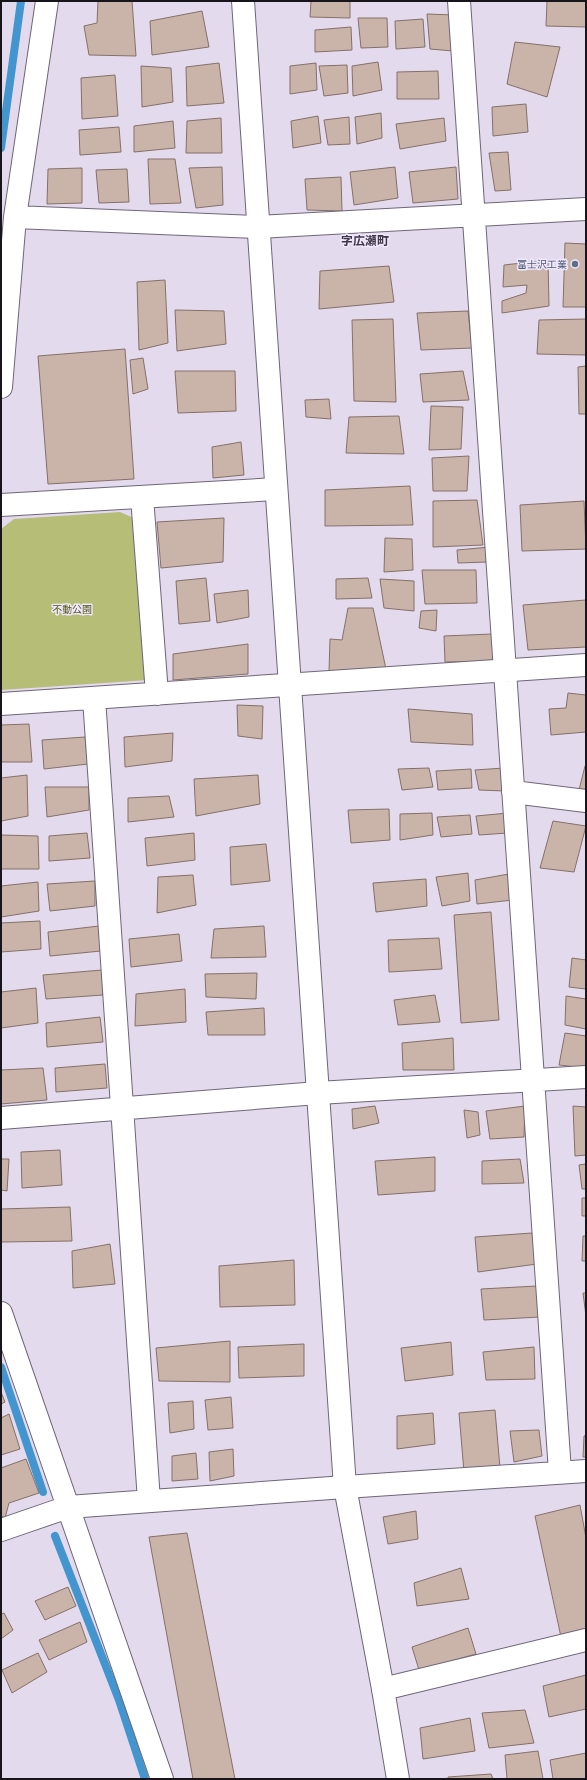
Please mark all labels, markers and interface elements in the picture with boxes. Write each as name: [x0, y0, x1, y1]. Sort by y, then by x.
district label: 字広瀬町: [341, 233, 389, 248]
place label: 富士沢工業: [517, 258, 567, 270]
marker: 富士沢工業: [570, 259, 580, 269]
park label: 不動公園: [52, 603, 92, 615]

